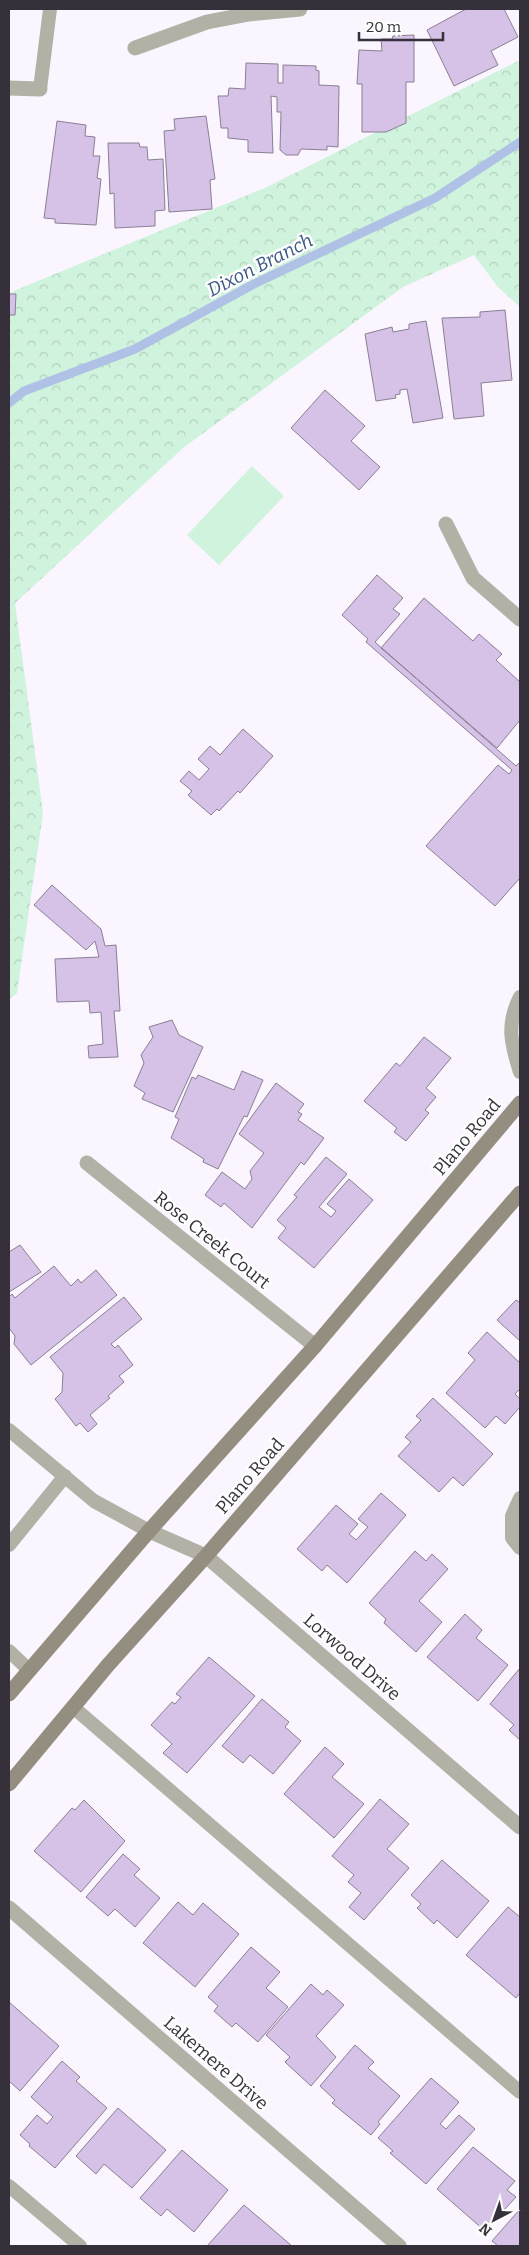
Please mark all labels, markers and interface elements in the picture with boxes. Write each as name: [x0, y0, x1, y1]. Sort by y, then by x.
scale bar: [359, 10, 443, 42]
text: 20 m: [366, 18, 402, 36]
water label: Dixon Branch: [203, 229, 317, 301]
street label: Plano Road: [429, 1094, 506, 1180]
street label: Rose Creek Court: [149, 1186, 275, 1294]
street label: Plano Road: [211, 1433, 289, 1518]
street label: Lorwood Drive: [299, 1609, 405, 1705]
street label: Lakemere Drive: [159, 2012, 273, 2114]
north arrow: [469, 2195, 519, 2245]
text: N: [476, 2219, 495, 2239]

